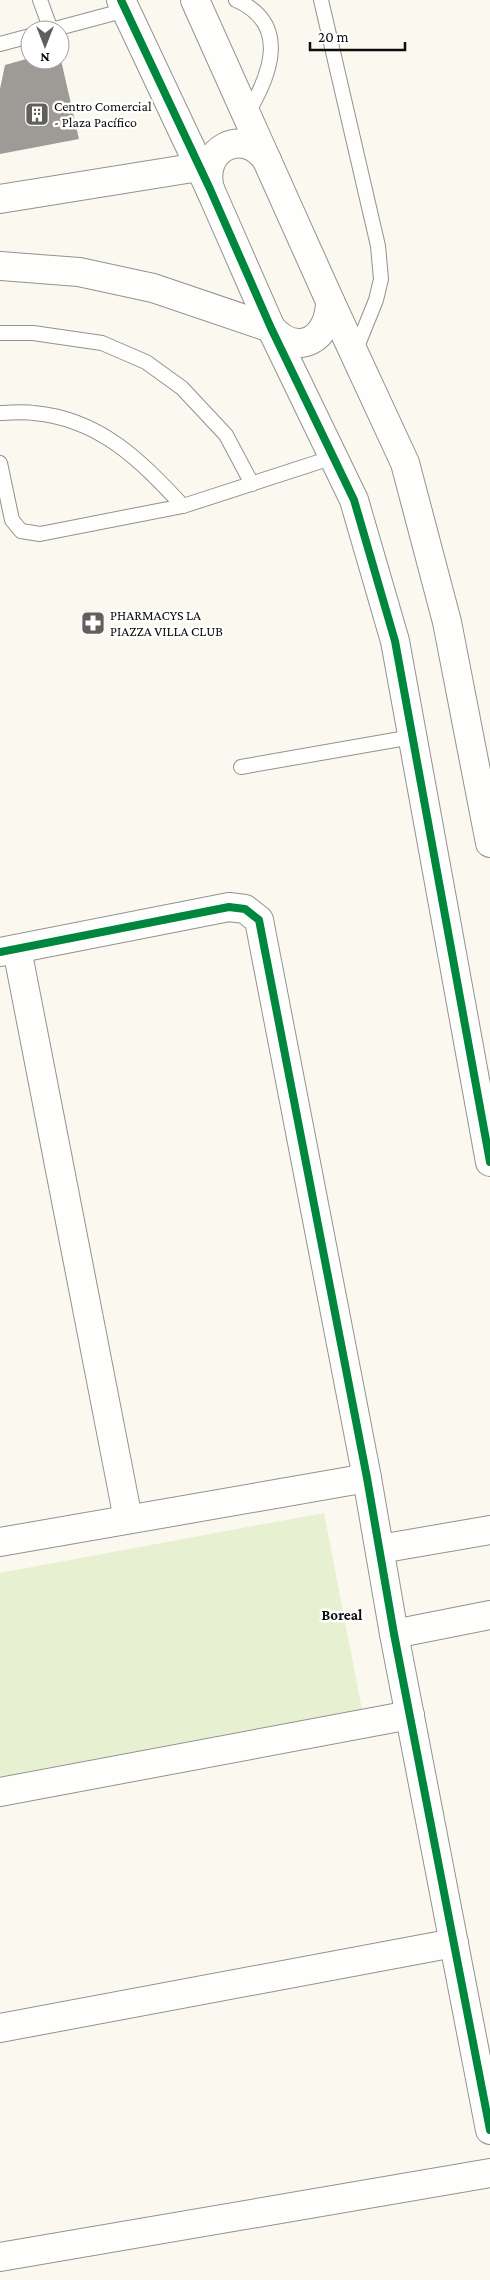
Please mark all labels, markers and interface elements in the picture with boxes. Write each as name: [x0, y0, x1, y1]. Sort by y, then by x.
north arrow: [20, 20, 70, 70]
scale bar: [310, 20, 405, 52]
text: 20 m: [318, 29, 349, 45]
text: N: [40, 50, 50, 66]
place label: Centro Comercial - Plaza Pacífico: [54, 98, 152, 130]
building icon: Centro Comercial - Plaza Pacífico: [24, 101, 50, 127]
place label: PHARMACYS LA PIAZZA VILLA CLUB: [110, 607, 223, 639]
pharmacy icon: PHARMACYS LA PIAZZA VILLA CLUB: [80, 610, 106, 636]
district label: Boreal: [322, 1607, 363, 1623]

